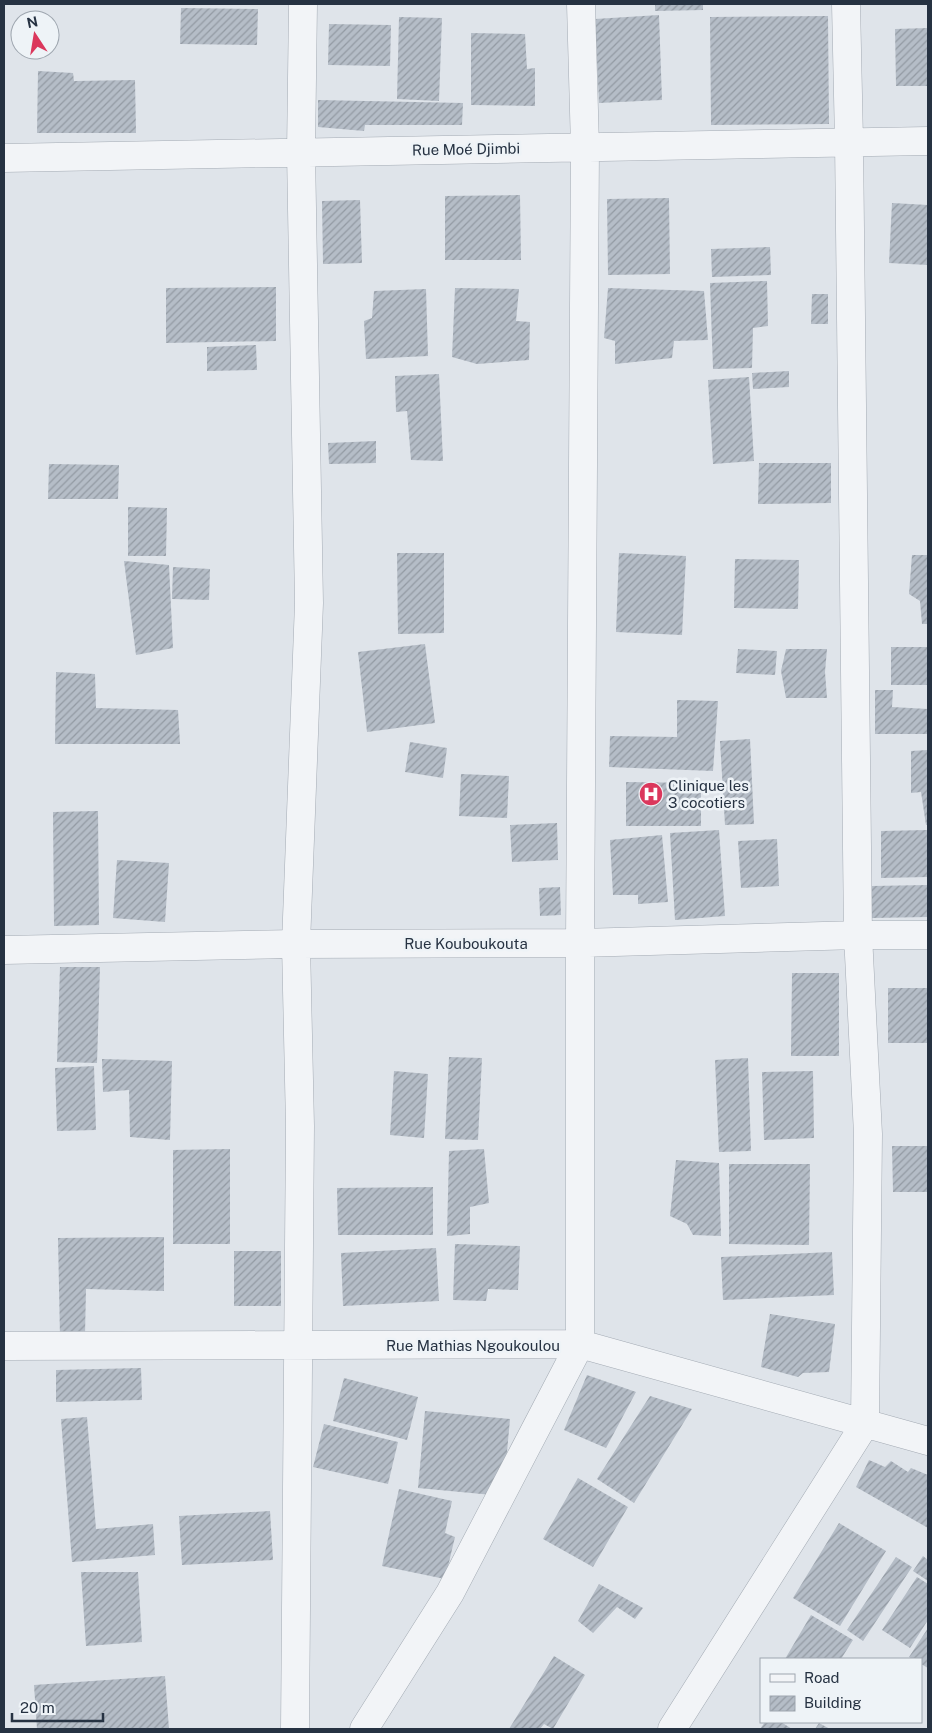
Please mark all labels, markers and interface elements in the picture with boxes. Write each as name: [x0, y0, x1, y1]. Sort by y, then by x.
north arrow: [10, 10, 60, 60]
text: N: [25, 13, 39, 31]
street label: Rue Moé Djimbi: [412, 140, 520, 158]
place label: Clinique les 3 cocotiers: [668, 777, 749, 811]
hospital icon: Clinique les 3 cocotiers: [638, 781, 664, 807]
street label: Rue Kouboukouta: [404, 935, 528, 952]
street label: Rue Mathias Ngoukoulou: [386, 1337, 560, 1354]
legend: [760, 1658, 922, 1723]
text: Road: [804, 1669, 840, 1686]
scale bar: [12, 1690, 104, 1722]
text: Building: [804, 1694, 862, 1711]
text: 20 m: [20, 1699, 55, 1716]

